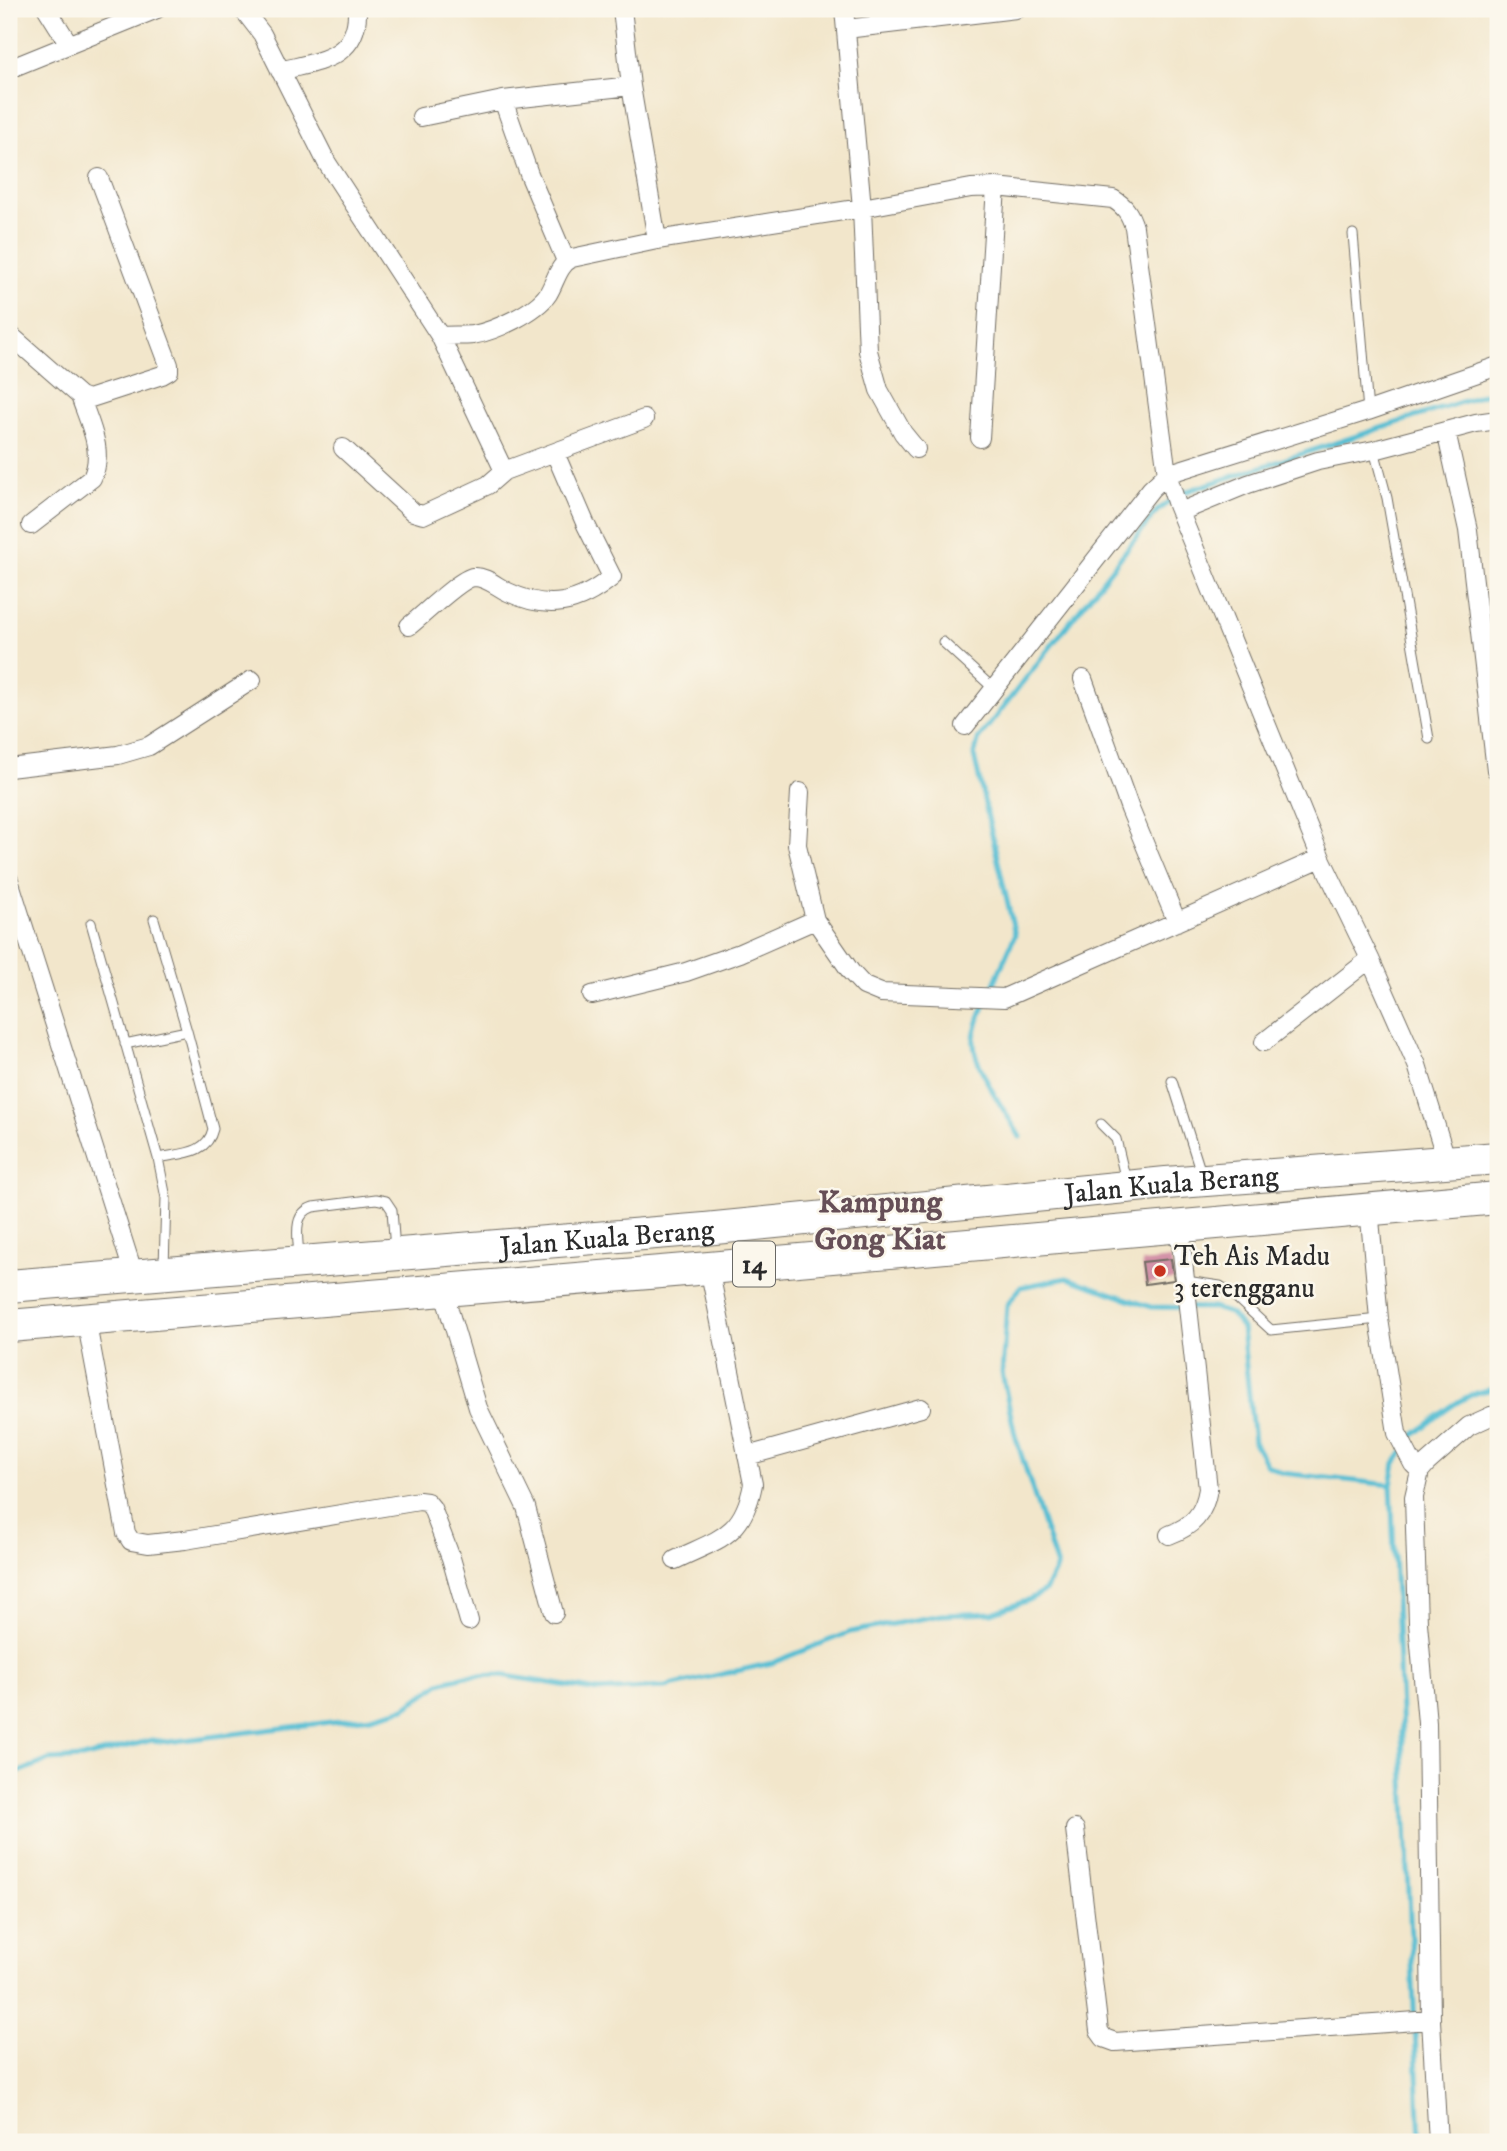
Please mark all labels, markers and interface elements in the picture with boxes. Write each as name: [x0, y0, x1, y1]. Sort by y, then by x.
street label: Jalan Kuala Berang: [1060, 1159, 1280, 1212]
district label: Kampung Gong Kiat: [814, 1183, 947, 1260]
street label: Jalan Kuala Berang: [496, 1212, 716, 1265]
place label: Teh Ais Madu 3 terengganu: [1174, 1239, 1330, 1306]
road number: 14: [733, 1242, 775, 1287]
marker: Teh Ais Madu 3 terengganu: [1152, 1263, 1168, 1279]

